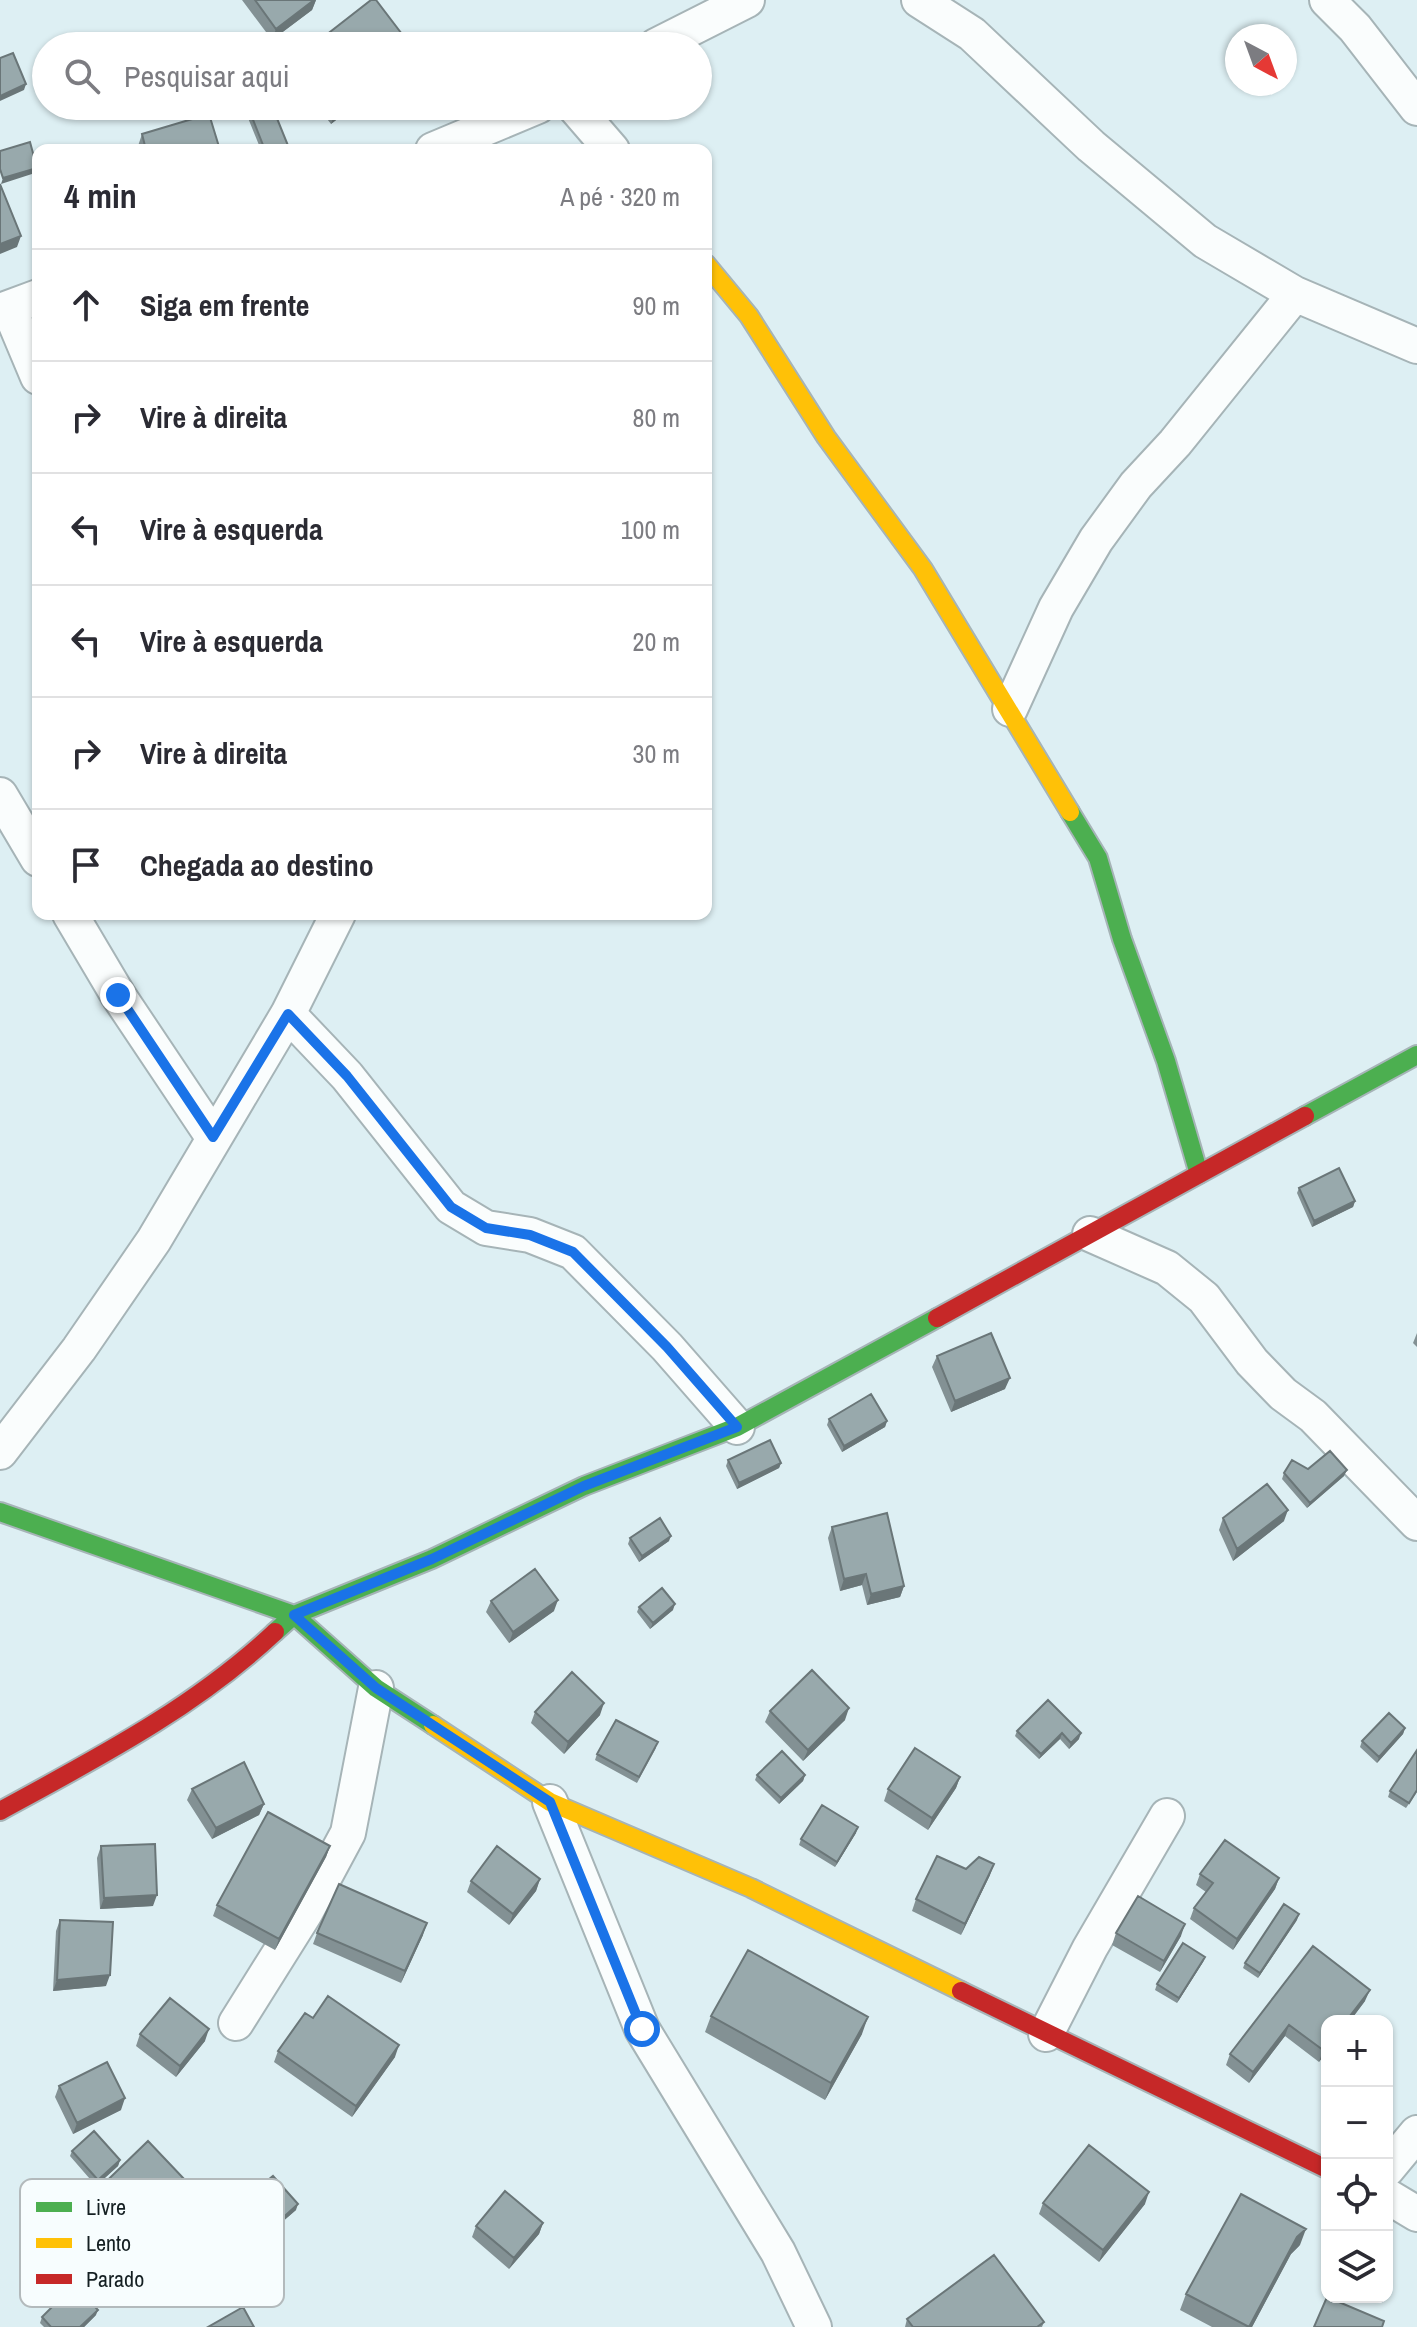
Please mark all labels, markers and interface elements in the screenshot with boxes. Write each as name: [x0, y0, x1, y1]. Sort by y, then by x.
north arrow: [1225, 24, 1297, 96]
search box: [32, 32, 712, 120]
icon: search: [60, 54, 104, 98]
text: Pesquisar aqui: [124, 56, 289, 96]
text: 4 min: [64, 173, 137, 219]
text: A pé · 320 m: [560, 179, 680, 214]
icon: ahead: [64, 283, 108, 327]
text: Siga em frente: [140, 285, 310, 325]
text: 90 m: [633, 288, 680, 323]
icon: right: [64, 395, 108, 439]
text: Vire à direita: [140, 397, 287, 437]
text: 80 m: [633, 400, 680, 435]
icon: left: [64, 507, 108, 551]
text: Vire à esquerda: [140, 509, 323, 549]
text: 100 m: [621, 512, 680, 547]
icon: left: [64, 619, 108, 663]
text: Vire à esquerda: [140, 621, 323, 661]
text: 20 m: [633, 624, 680, 659]
icon: right: [64, 731, 108, 775]
text: Vire à direita: [140, 733, 287, 773]
text: 30 m: [633, 736, 680, 771]
icon: arrive: [64, 843, 108, 887]
text: Chegada ao destino: [140, 845, 374, 885]
route end: [100, 977, 136, 1013]
route start: [624, 2011, 660, 2047]
map controls: [1321, 2015, 1393, 2303]
button: +: [1321, 2015, 1393, 2087]
button: −: [1321, 2087, 1393, 2159]
button: locate: [1321, 2159, 1393, 2231]
legend: [20, 2179, 284, 2307]
text: Livre: [86, 2192, 126, 2222]
text: Lento: [86, 2228, 131, 2258]
button: layers: [1321, 2231, 1393, 2303]
text: Parado: [86, 2264, 144, 2294]

